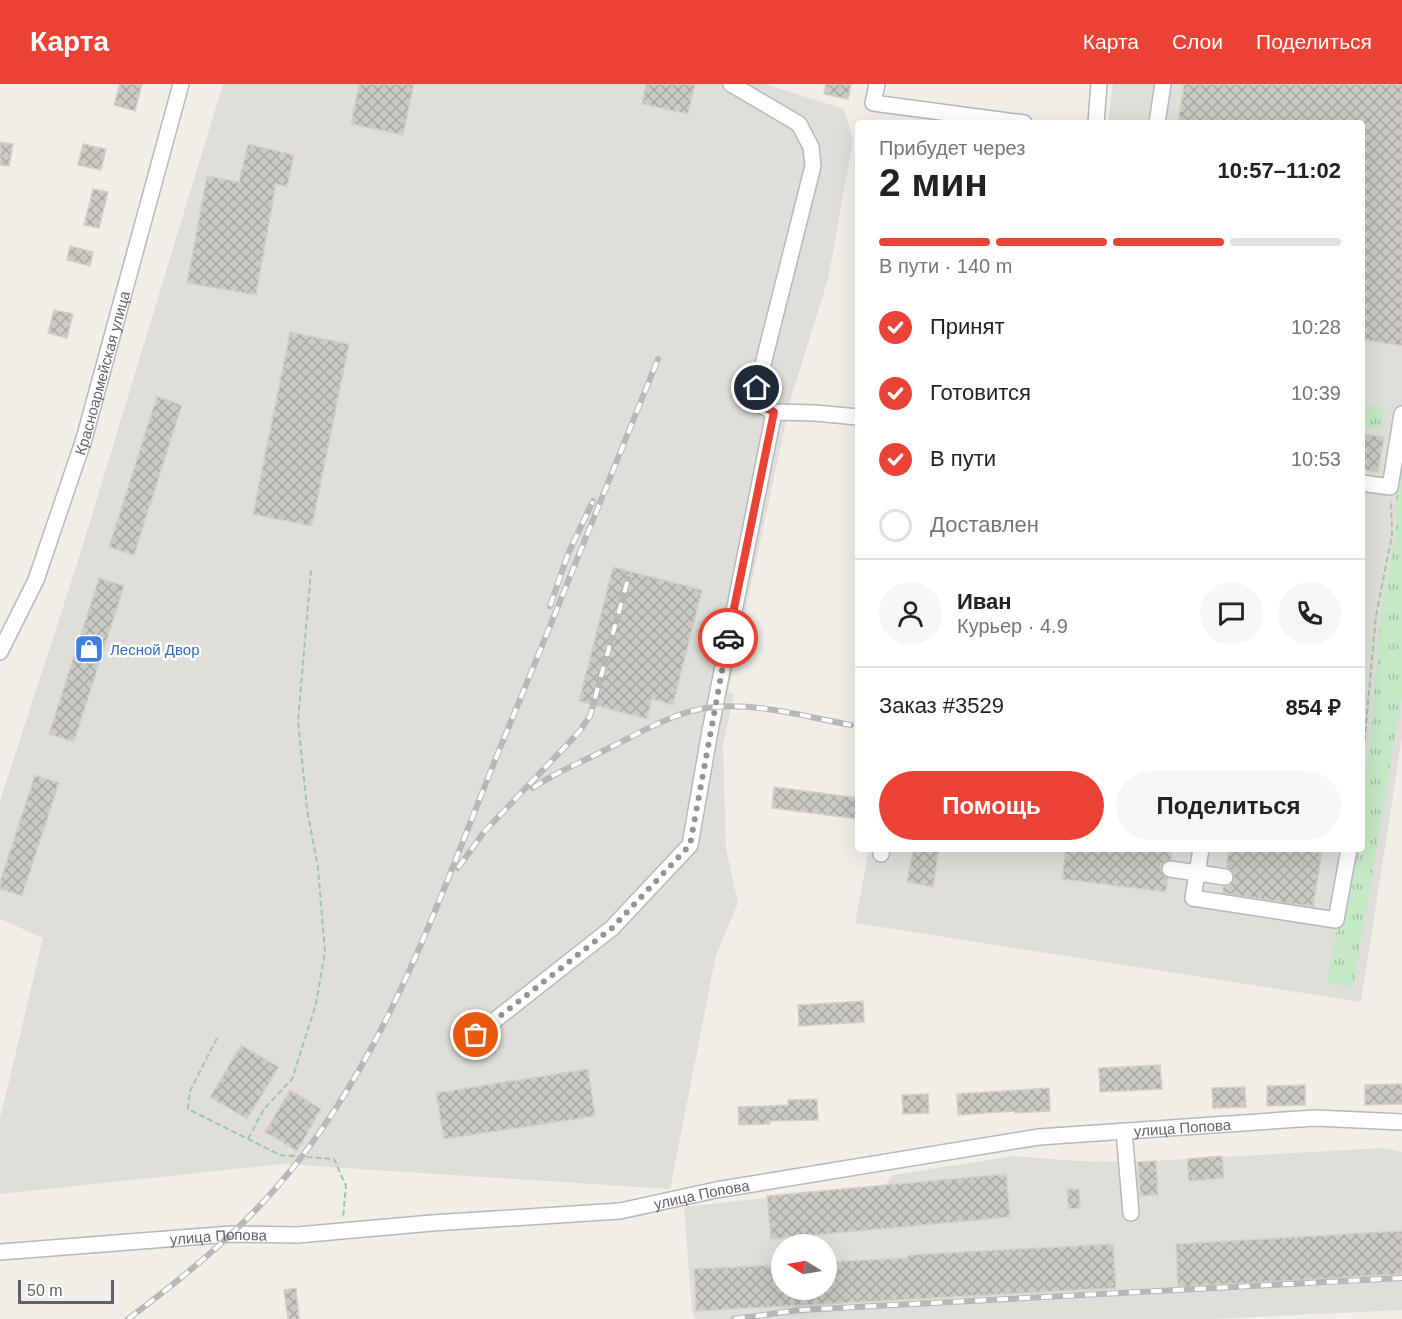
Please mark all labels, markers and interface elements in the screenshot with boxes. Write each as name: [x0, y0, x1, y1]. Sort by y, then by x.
text: Карта: [30, 26, 109, 57]
text: Карта: [1083, 30, 1139, 53]
text: Слои: [1172, 30, 1223, 53]
text: Поделиться: [1256, 30, 1372, 53]
text: Прибудет через: [879, 137, 1025, 159]
text: 10:57–11:02: [1217, 158, 1341, 183]
text: 2 мин: [879, 161, 988, 204]
text: В пути · 140 m: [879, 255, 1012, 277]
street label: Красноармейская улица: [71, 288, 133, 457]
icon: check: [879, 311, 912, 344]
text: Принят: [930, 314, 1004, 339]
text: 10:28: [1291, 316, 1341, 338]
pin: [731, 362, 782, 413]
icon: home: [740, 371, 773, 404]
icon: check: [879, 377, 912, 410]
text: Готовится: [930, 380, 1031, 405]
text: 10:39: [1291, 382, 1341, 404]
icon: check: [879, 443, 912, 476]
text: В пути: [930, 446, 996, 471]
text: 10:53: [1291, 448, 1341, 470]
text: Доставлен: [930, 512, 1039, 537]
button: person: [879, 582, 942, 645]
button: chat: [1200, 582, 1263, 645]
button: phone: [1278, 582, 1341, 645]
text: Иван: [957, 589, 1012, 614]
courier: [698, 608, 758, 668]
text: Курьер · 4.9: [957, 615, 1068, 637]
icon: car: [712, 622, 745, 655]
shop icon: Лесной Двор: [73, 633, 105, 665]
place label: Лесной Двор: [110, 641, 200, 658]
text: Заказ #3529: [879, 693, 1004, 718]
text: 854 ₽: [1285, 695, 1341, 720]
button: Помощь: [879, 771, 1104, 840]
button: Поделиться: [1116, 771, 1341, 840]
pin: [450, 1009, 501, 1060]
icon: bag: [459, 1018, 492, 1051]
street label: улица Попова: [1133, 1115, 1232, 1139]
street label: улица Попова: [652, 1176, 751, 1212]
street label: улица Попова: [169, 1225, 268, 1247]
north arrow: [771, 1234, 837, 1300]
map controls: [771, 1234, 837, 1300]
scale bar: [18, 1277, 114, 1304]
text: 50 m: [27, 1282, 63, 1299]

